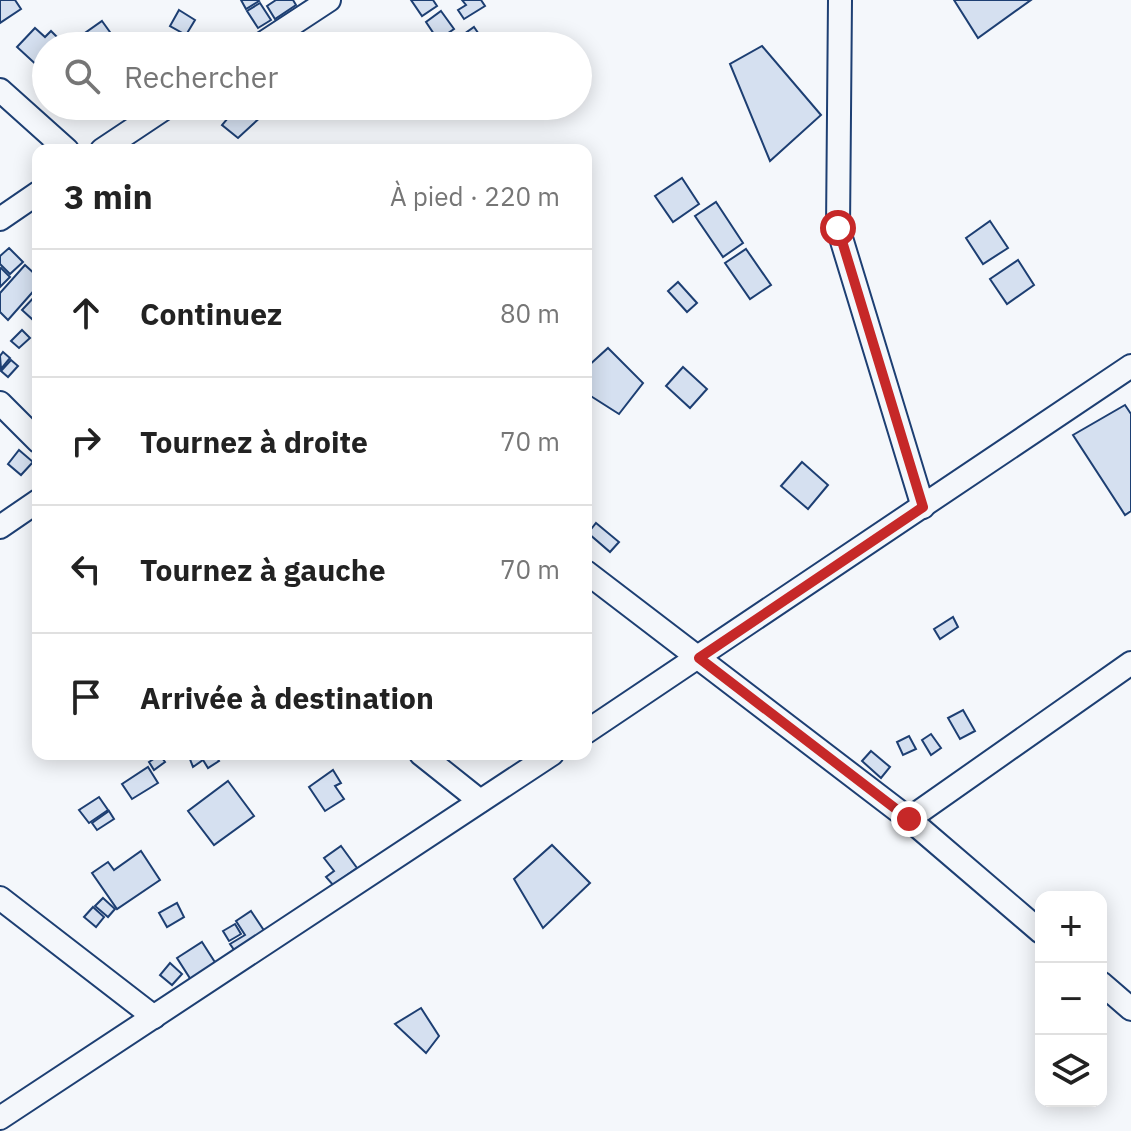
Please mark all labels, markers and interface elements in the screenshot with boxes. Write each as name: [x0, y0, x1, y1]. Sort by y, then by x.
search box: [32, 32, 592, 120]
icon: search: [60, 54, 104, 98]
text: Rechercher: [124, 57, 278, 96]
text: 3 min: [64, 174, 153, 218]
text: À pied · 220 m: [390, 179, 560, 213]
route start: [820, 210, 856, 246]
icon: ahead: [64, 291, 108, 335]
text: Continuez: [140, 294, 282, 333]
text: 80 m: [500, 296, 560, 330]
icon: right: [64, 419, 108, 463]
text: Tournez à droite: [140, 422, 368, 461]
text: 70 m: [500, 424, 560, 458]
icon: left: [64, 547, 108, 591]
text: Tournez à gauche: [140, 550, 386, 589]
text: 70 m: [500, 552, 560, 586]
icon: arrive: [64, 675, 108, 719]
text: Arrivée à destination: [140, 678, 434, 717]
route end: [891, 801, 927, 837]
map controls: [1035, 891, 1107, 1107]
button: +: [1035, 891, 1107, 963]
button: −: [1035, 963, 1107, 1035]
button: layers: [1035, 1035, 1107, 1107]

